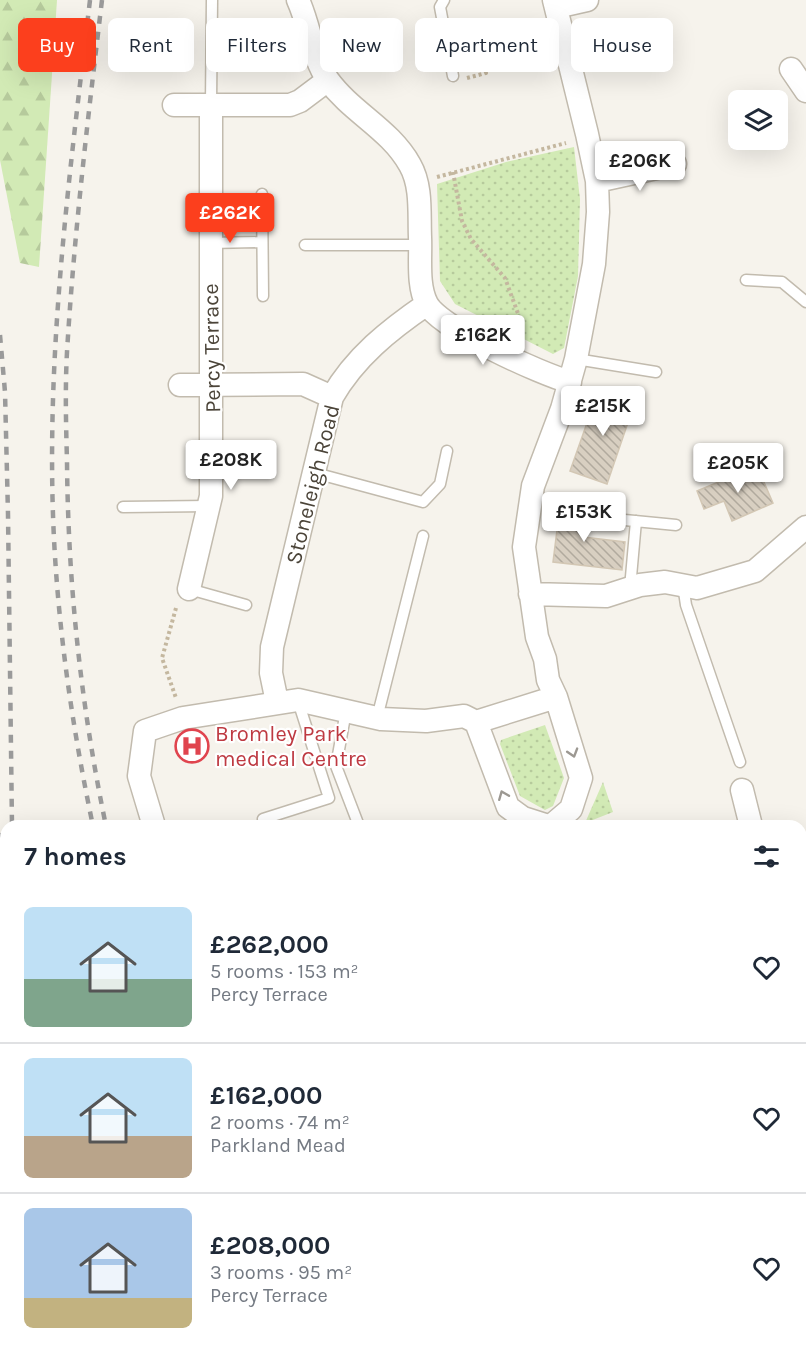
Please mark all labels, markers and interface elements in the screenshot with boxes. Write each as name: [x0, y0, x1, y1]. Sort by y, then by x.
chip: Buy: [18, 18, 96, 72]
chip: Rent: [108, 18, 194, 72]
chip: Filters: [206, 18, 308, 72]
chip: New: [320, 18, 403, 72]
chip: Apartment: [415, 18, 559, 72]
chip: House: [571, 18, 673, 72]
map controls: [728, 90, 788, 150]
button: layers: [728, 90, 788, 150]
pin: £206K: [598, 141, 682, 192]
text: £206K: [609, 149, 671, 172]
pin: £262K: [188, 193, 272, 244]
text: £262K: [199, 201, 261, 224]
street label: Percy Terrace: [198, 283, 226, 413]
pin: £162K: [441, 315, 525, 366]
text: £162K: [455, 323, 511, 346]
pin: £215K: [561, 386, 645, 437]
text: £215K: [575, 394, 631, 417]
street label: Stoneleigh Road: [281, 402, 345, 567]
pin: £208K: [189, 440, 273, 491]
pin: £205K: [696, 443, 780, 494]
text: £208K: [200, 448, 262, 471]
text: £205K: [707, 451, 769, 474]
pin: £153K: [542, 492, 626, 543]
text: £153K: [556, 500, 612, 523]
place label: Bromley Park medical Centre: [215, 721, 367, 772]
hospital icon: Bromley Park medical Centre: [174, 728, 210, 764]
one-way arrow: [566, 747, 578, 758]
one-way arrow: [497, 790, 510, 800]
icon: filters: [750, 840, 783, 873]
text: 7 homes: [24, 841, 127, 872]
text: £262,000: [210, 929, 329, 960]
icon: home: [72, 931, 144, 1003]
icon: heart: [750, 951, 783, 984]
text: 5 rooms · 153 m²: [210, 960, 359, 983]
text: Percy Terrace: [210, 983, 328, 1006]
text: £162,000: [210, 1080, 322, 1111]
icon: home: [72, 1082, 144, 1154]
icon: heart: [750, 1102, 783, 1135]
text: 2 rooms · 74 m²: [210, 1111, 350, 1134]
text: Parkland Mead: [210, 1134, 346, 1157]
text: £208,000: [210, 1230, 331, 1261]
icon: home: [72, 1232, 144, 1304]
icon: heart: [750, 1252, 783, 1285]
text: 3 rooms · 95 m²: [210, 1261, 352, 1284]
text: Percy Terrace: [210, 1284, 328, 1307]

